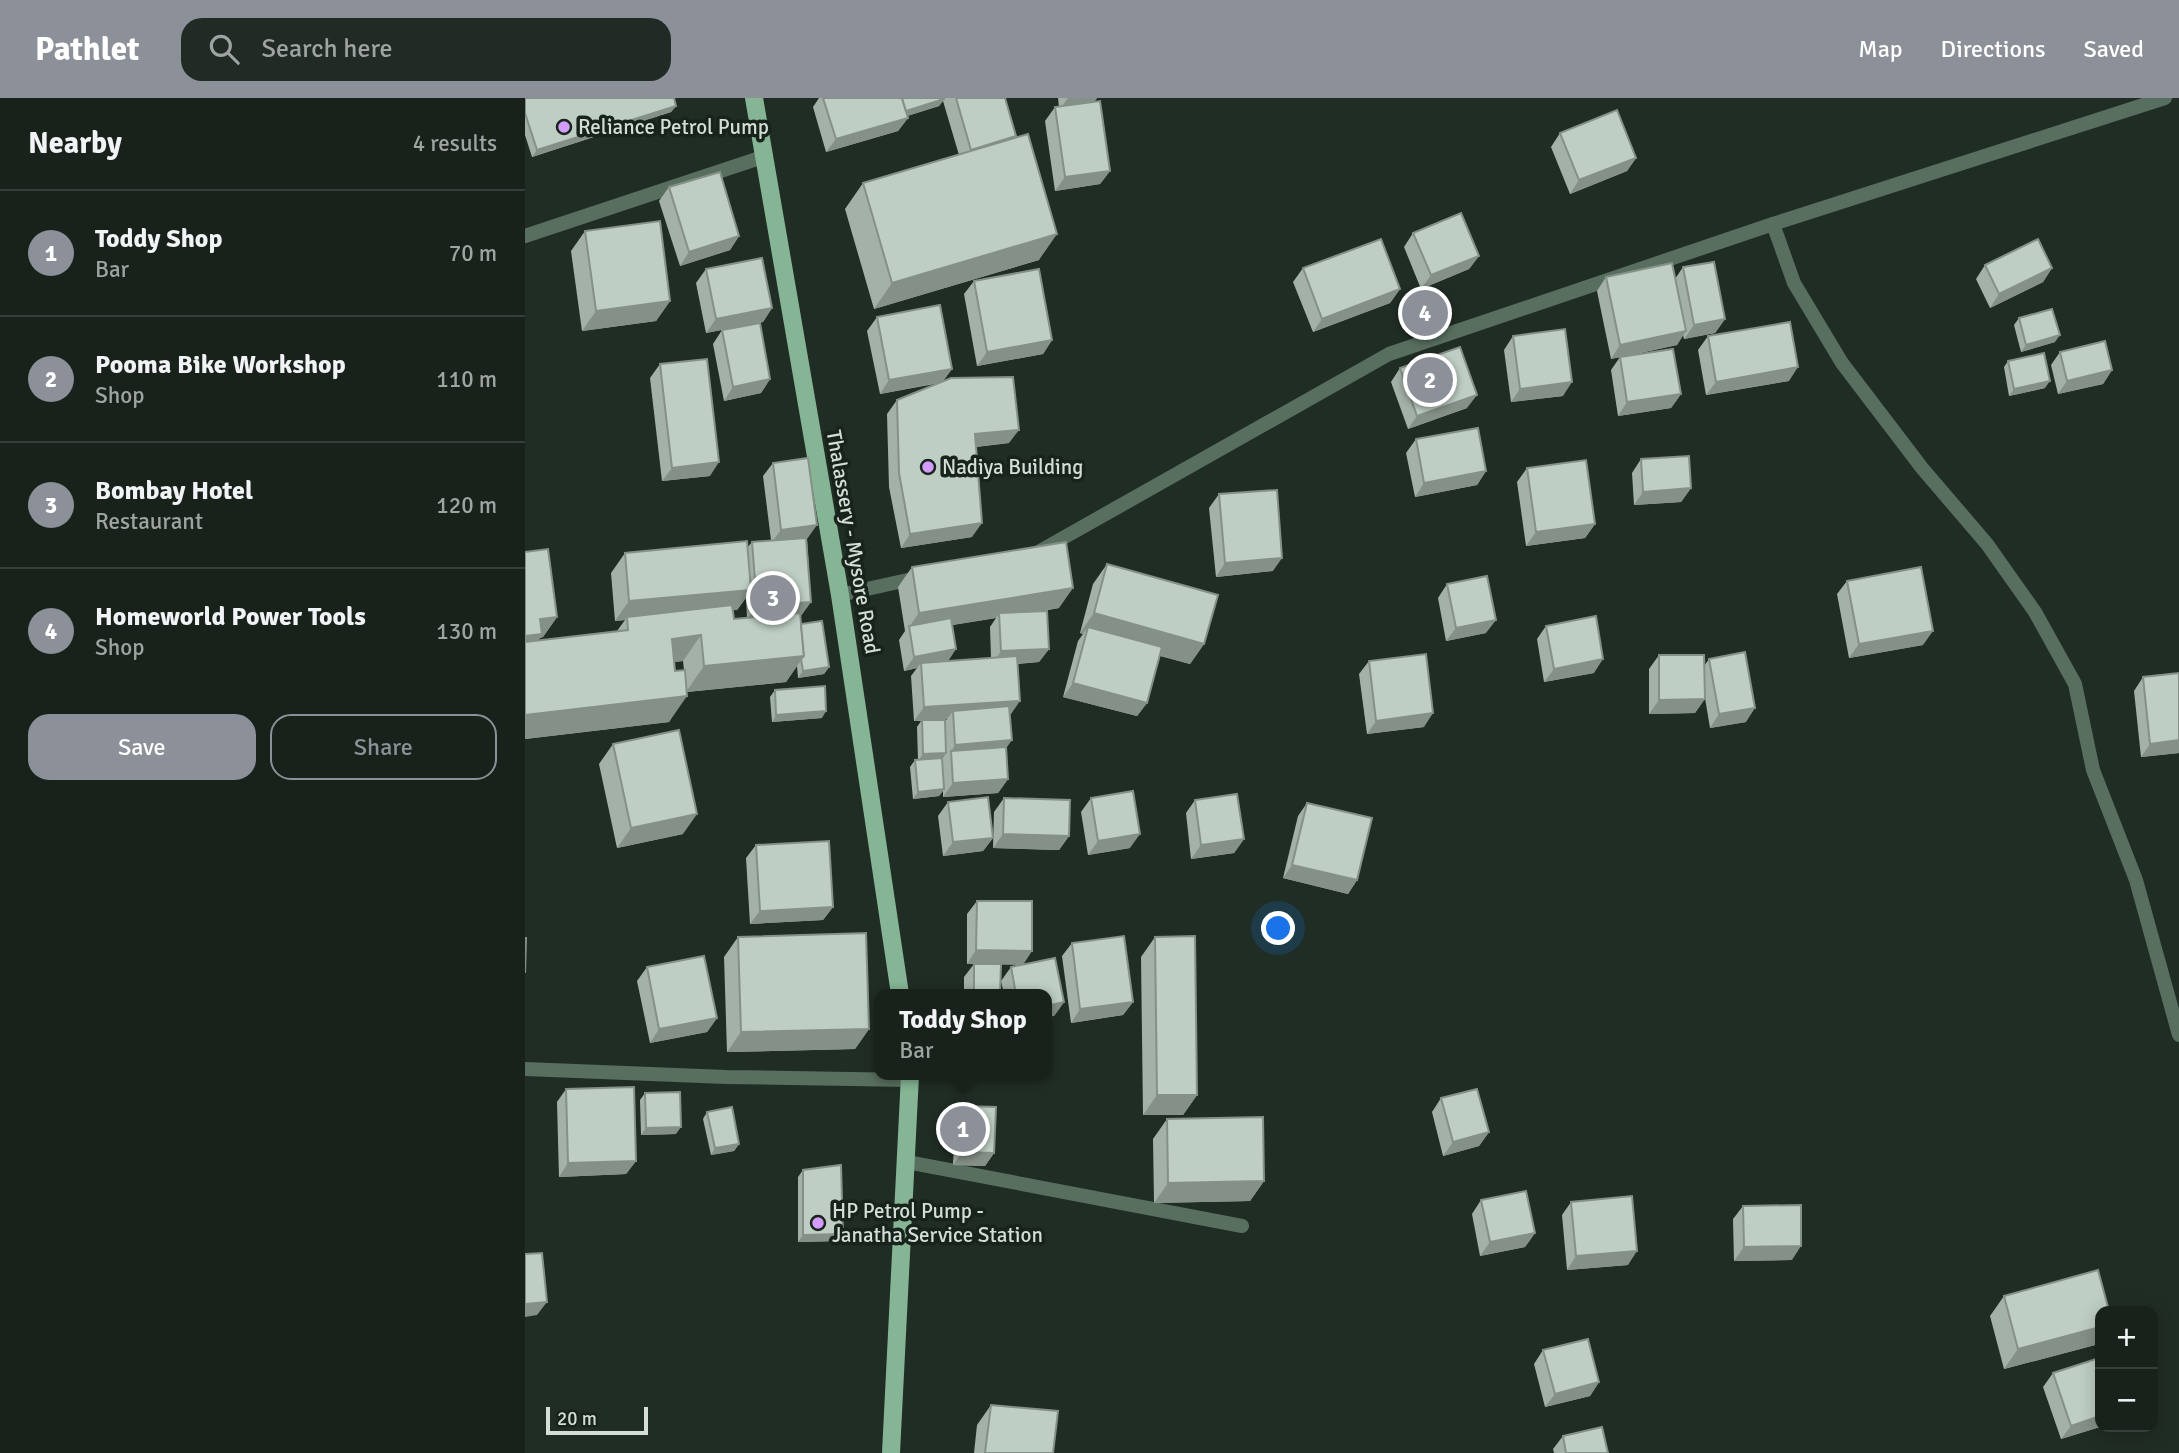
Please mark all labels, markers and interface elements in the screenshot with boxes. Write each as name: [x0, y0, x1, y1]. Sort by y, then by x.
search box: [181, 18, 671, 81]
text: Pathlet: [35, 29, 139, 70]
icon: search: [205, 30, 243, 68]
text: Search here: [261, 33, 393, 65]
text: Map: [1858, 34, 1903, 64]
text: Directions: [1941, 34, 2046, 64]
text: Saved: [2084, 34, 2144, 64]
place label: Reliance Petrol Pump: [578, 114, 769, 140]
marker: Reliance Petrol Pump: [556, 119, 572, 135]
text: Nearby: [28, 125, 122, 162]
text: 4 results: [413, 129, 497, 158]
text: Toddy Shop: [95, 223, 222, 255]
text: 1: [45, 239, 57, 268]
text: 70 m: [449, 239, 497, 268]
text: Bar: [95, 255, 129, 284]
pin: 4: [1402, 287, 1448, 339]
text: Pooma Bike Workshop: [95, 349, 346, 381]
pin: 2: [1407, 354, 1453, 406]
text: 2: [45, 365, 57, 394]
text: 110 m: [436, 365, 497, 394]
text: Shop: [95, 381, 144, 410]
street label: Thalassery - Mysore Road: [820, 428, 886, 656]
place label: Nadiya Building: [942, 454, 1083, 480]
marker: Nadiya Building: [920, 459, 936, 475]
text: Bombay Hotel: [95, 475, 253, 507]
text: 3: [45, 491, 57, 520]
text: 120 m: [436, 491, 497, 520]
text: Restaurant: [95, 507, 203, 536]
pin: 3: [750, 572, 796, 624]
text: Homeworld Power Tools: [95, 601, 366, 633]
text: 4: [45, 617, 57, 646]
text: 130 m: [436, 617, 497, 646]
text: Shop: [95, 633, 144, 662]
button: Save: [28, 714, 256, 780]
button: Share: [270, 714, 497, 780]
your location: [1261, 911, 1295, 945]
popup: [874, 989, 1052, 1080]
text: Toddy Shop: [899, 1004, 1027, 1036]
text: Bar: [899, 1036, 933, 1065]
pin: 1: [940, 1103, 986, 1155]
place label: HP Petrol Pump - Janatha Service Station: [832, 1198, 1043, 1248]
marker: HP Petrol Pump - Janatha Service Station: [810, 1215, 826, 1231]
map controls: [2095, 1306, 2158, 1432]
button: +: [2095, 1306, 2158, 1369]
button: −: [2095, 1369, 2158, 1432]
scale bar: [546, 1404, 647, 1436]
text: 20 m: [557, 1407, 597, 1431]

